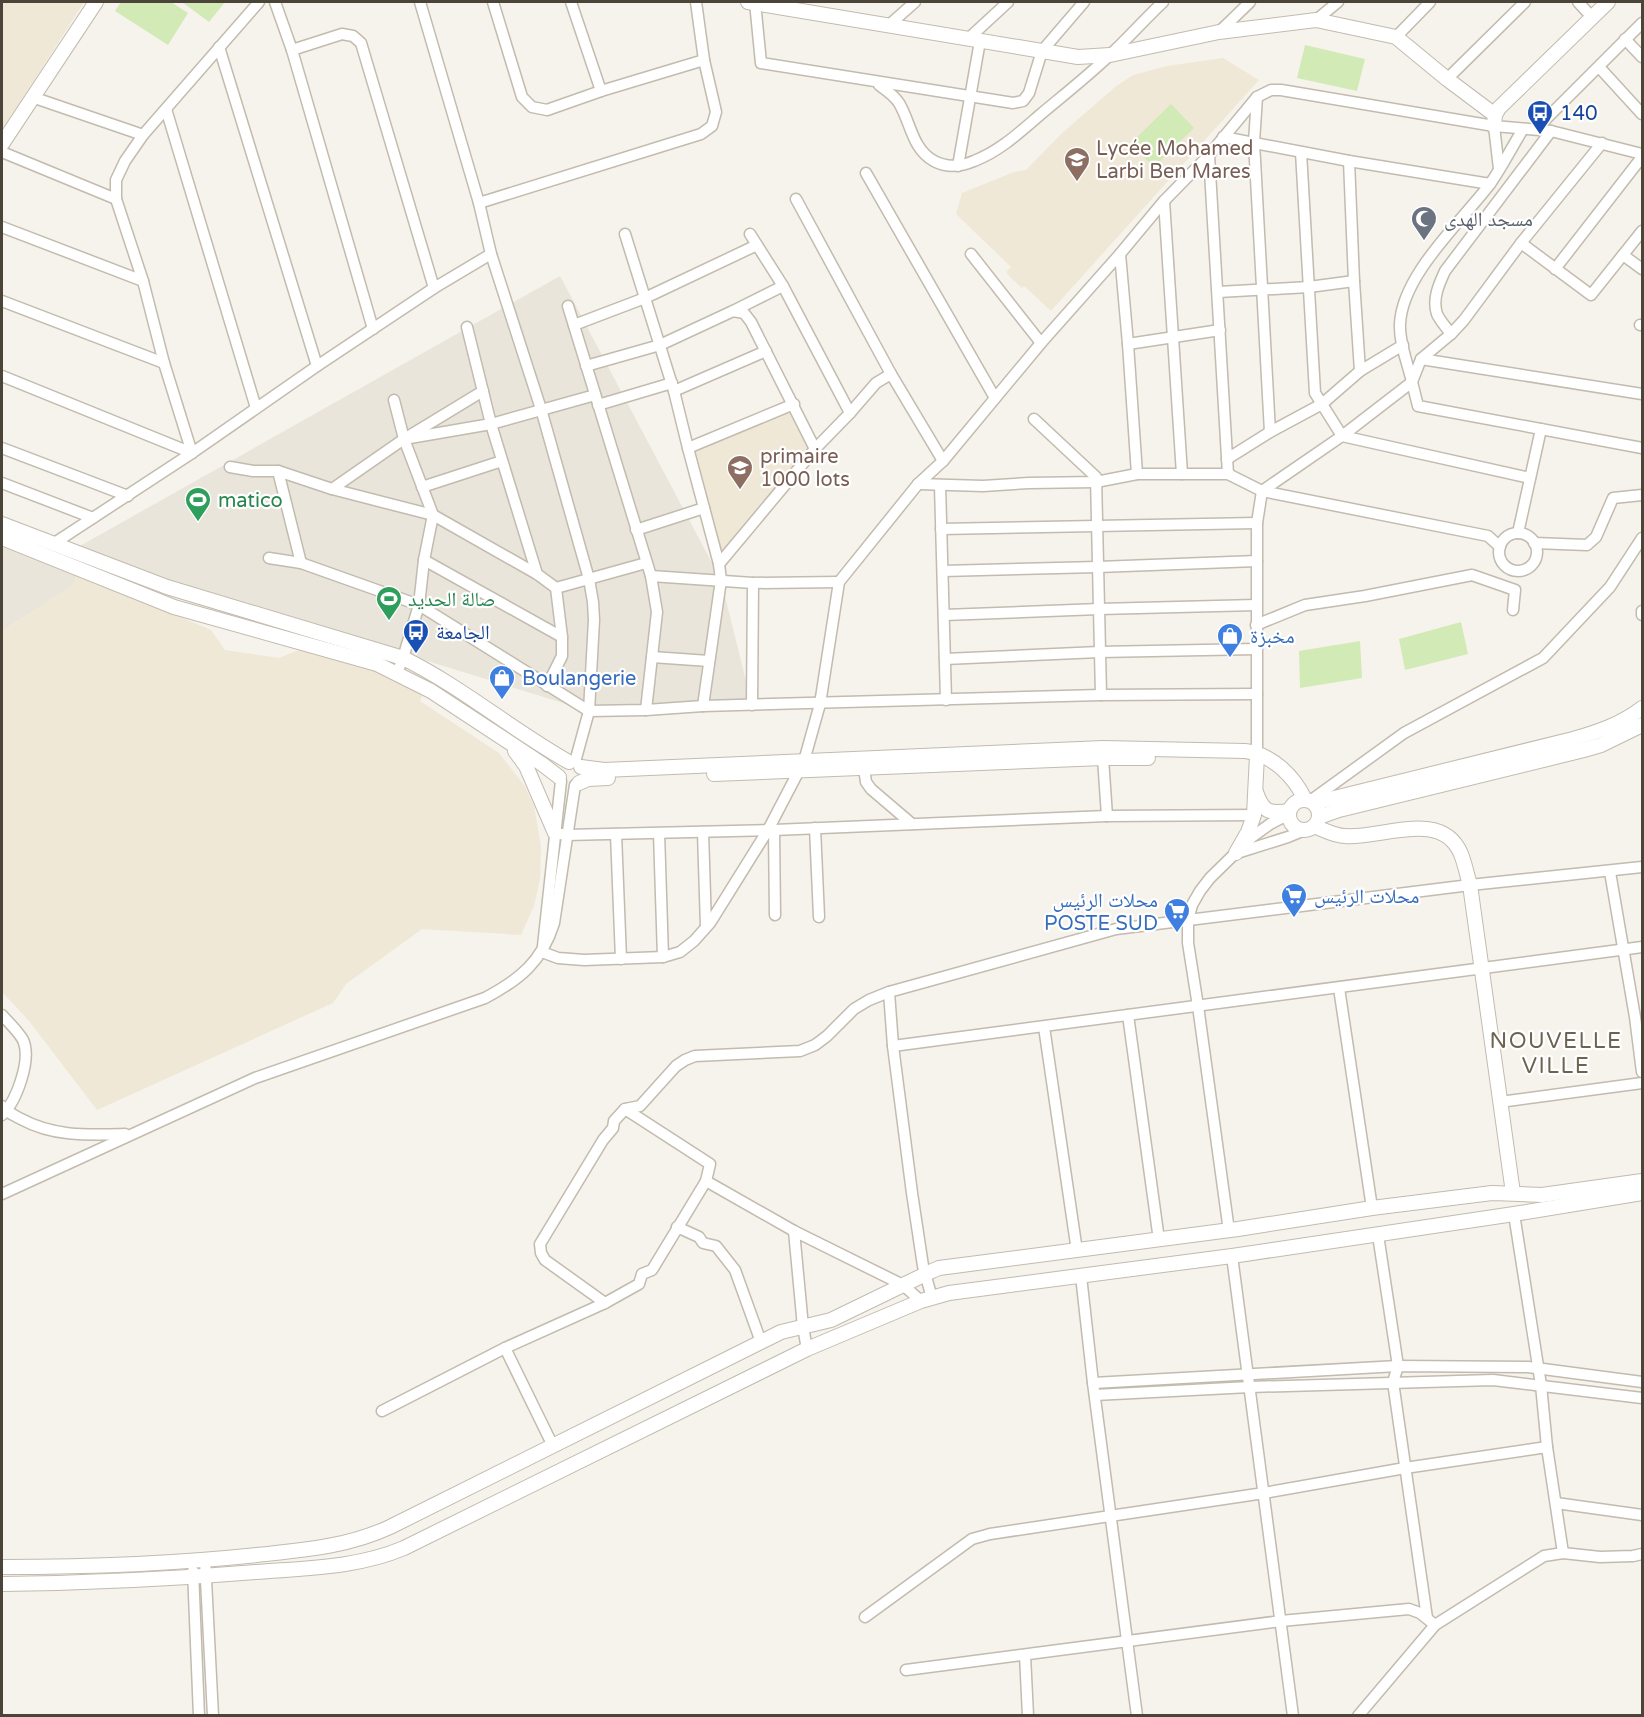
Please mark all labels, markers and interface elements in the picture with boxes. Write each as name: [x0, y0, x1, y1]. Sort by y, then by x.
bus stop icon: 140: [1525, 98, 1555, 136]
place label: 140: [1560, 102, 1598, 126]
place label: Lycée Mohamed Larbi Ben Mares: [1096, 137, 1253, 184]
school or university icon: Lycée Mohamed Larbi Ben Mares: [1062, 145, 1092, 183]
mosque icon: مسجد الهدى: [1409, 204, 1439, 242]
place label: مسجد الهدى: [1444, 208, 1533, 232]
place label: primaire 1000 lots: [760, 445, 850, 492]
school or university icon: primaire 1000 lots: [725, 453, 755, 491]
sports icon: matico: [183, 485, 213, 523]
place label: matico: [218, 489, 283, 513]
sports icon: صالة الحديد: [374, 584, 404, 622]
place label: صالة الحديد: [408, 588, 495, 612]
bus stop icon: الجامعة: [401, 617, 431, 655]
place label: الجامعة: [436, 621, 490, 645]
shop icon: مخبزة: [1215, 621, 1245, 659]
place label: مخبزة: [1250, 625, 1295, 649]
shop icon: Boulangerie: [487, 663, 517, 701]
place label: Boulangerie: [522, 667, 636, 691]
supermarket icon: محلات الرئيس: [1279, 881, 1309, 919]
place label: محلات الرئيس: [1314, 885, 1419, 909]
place label: محلات الرئيس POSTE SUD: [1044, 889, 1158, 936]
supermarket icon: محلات الرئيس POSTE SUD: [1162, 896, 1192, 934]
district label: NOUVELLE VILLE: [1490, 1028, 1622, 1079]

